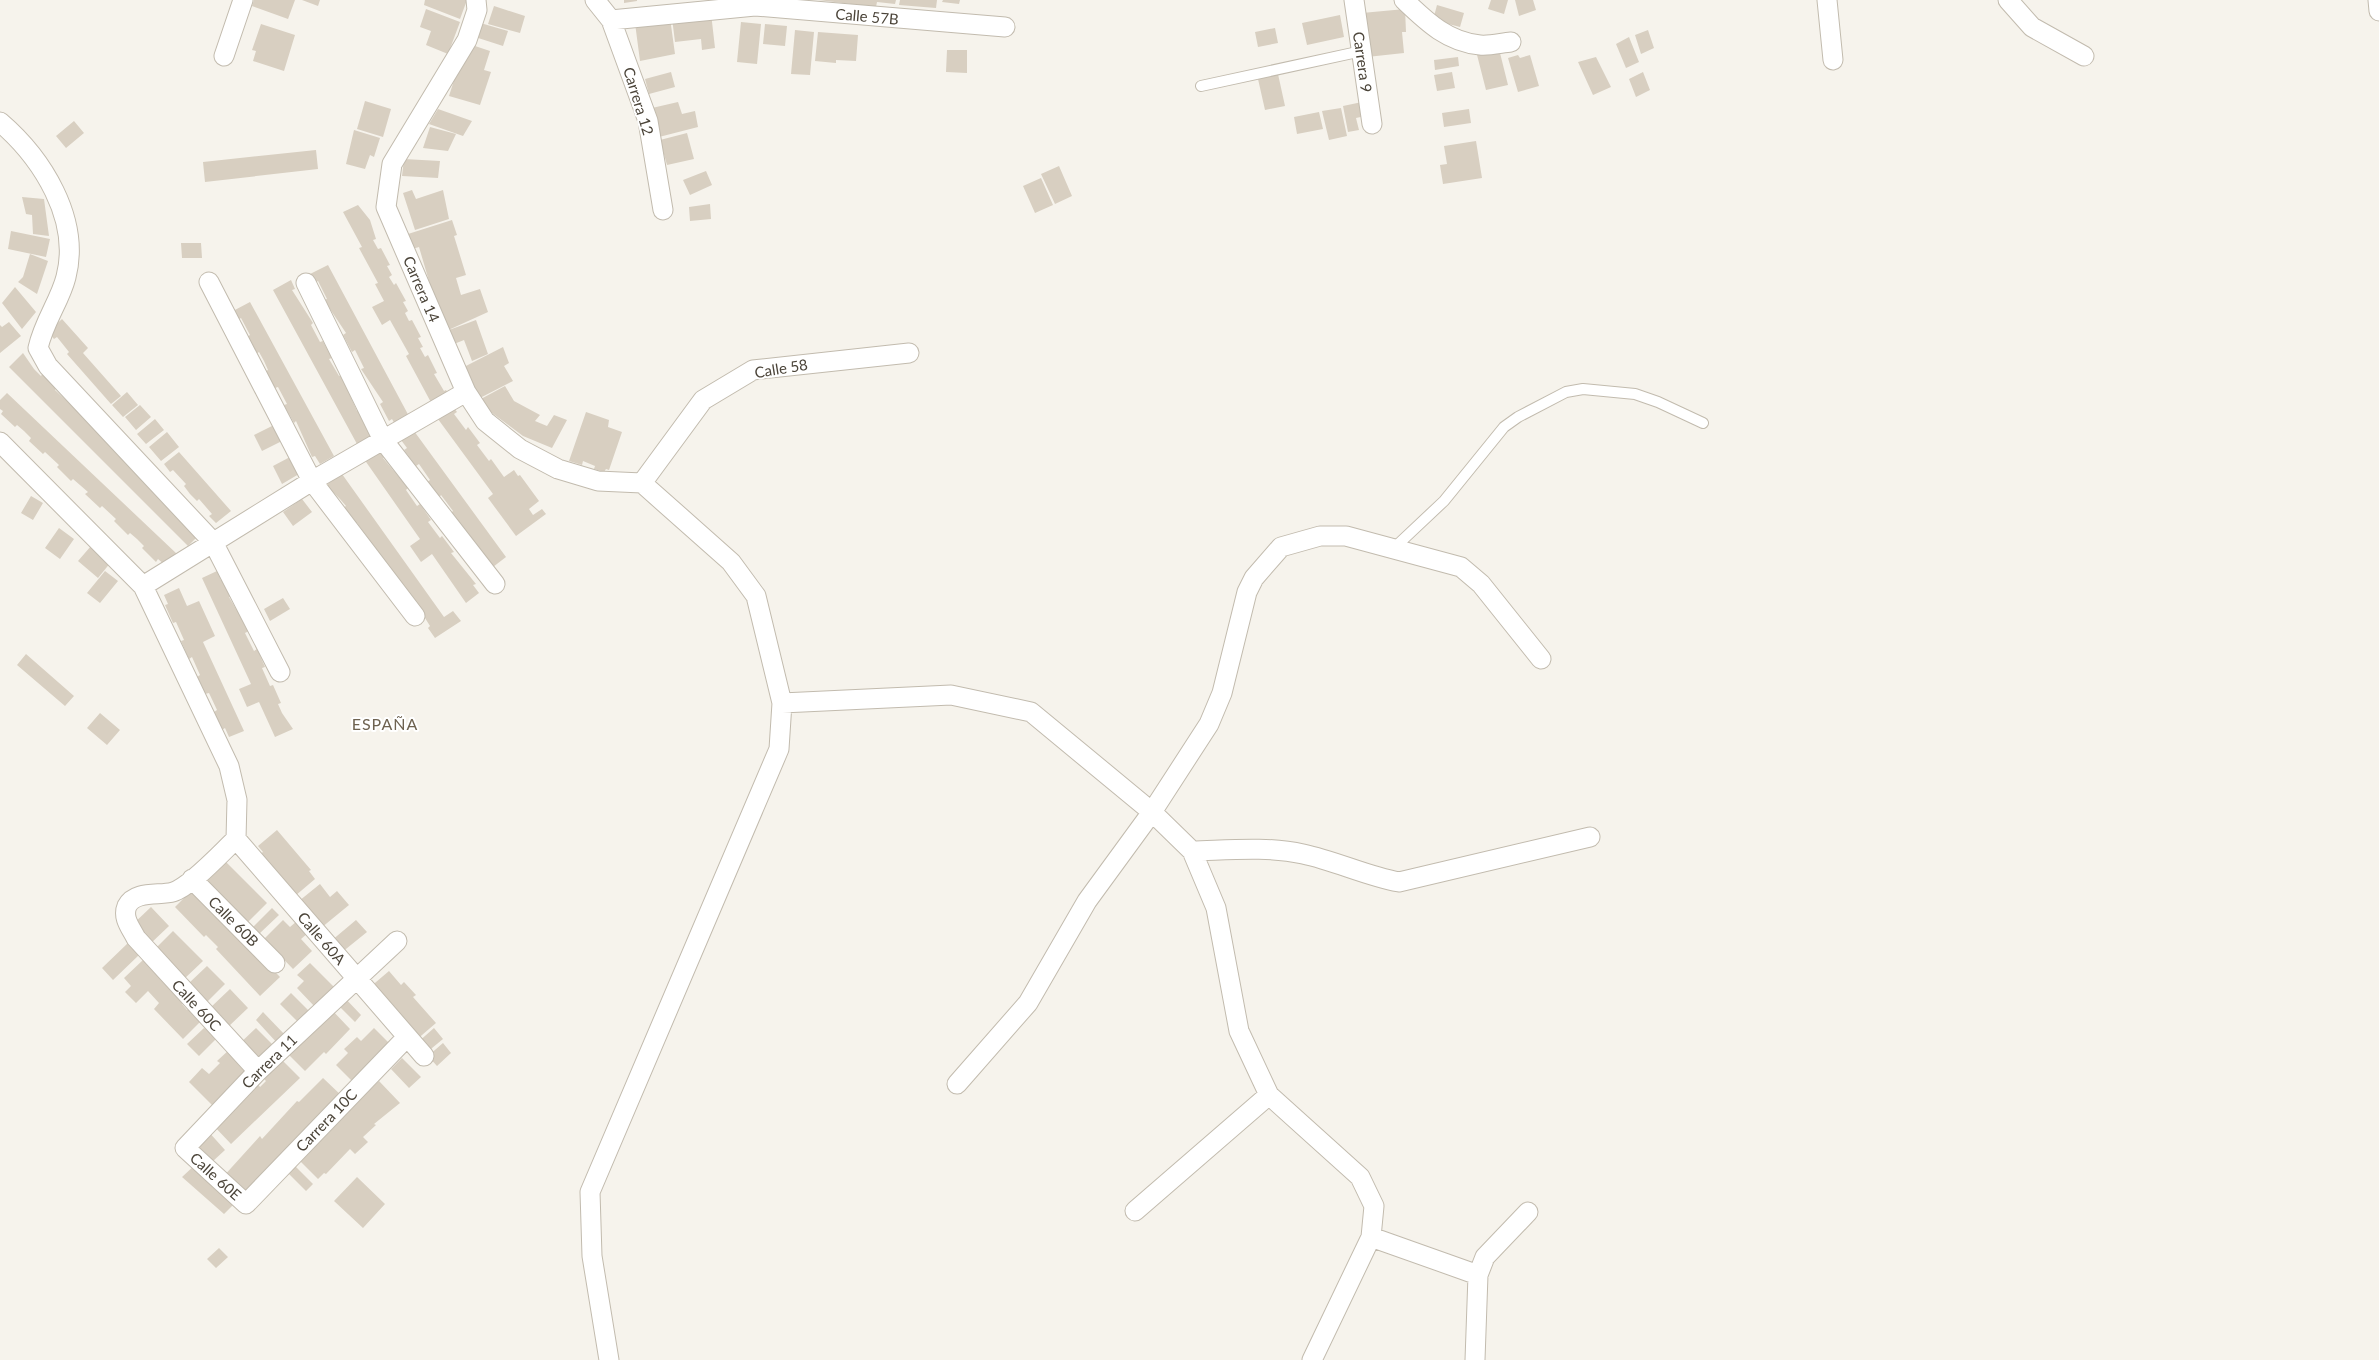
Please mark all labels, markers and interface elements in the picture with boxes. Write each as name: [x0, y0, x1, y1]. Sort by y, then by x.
street label: Calle 57B: [835, 4, 899, 28]
street label: Carrera 9: [1350, 30, 1376, 94]
street label: Carrera 12: [620, 65, 658, 137]
street label: Carrera 14: [400, 253, 444, 325]
street label: Calle 58: [753, 355, 809, 381]
district label: ESPAÑA: [352, 714, 418, 733]
street label: Calle 60B: [205, 892, 263, 950]
street label: Calle 60A: [294, 908, 350, 969]
street label: Calle 60C: [169, 976, 225, 1034]
street label: Carrera 11: [238, 1030, 300, 1092]
street label: Carrera 10C: [292, 1085, 360, 1155]
street label: Calle 60E: [187, 1148, 245, 1204]

